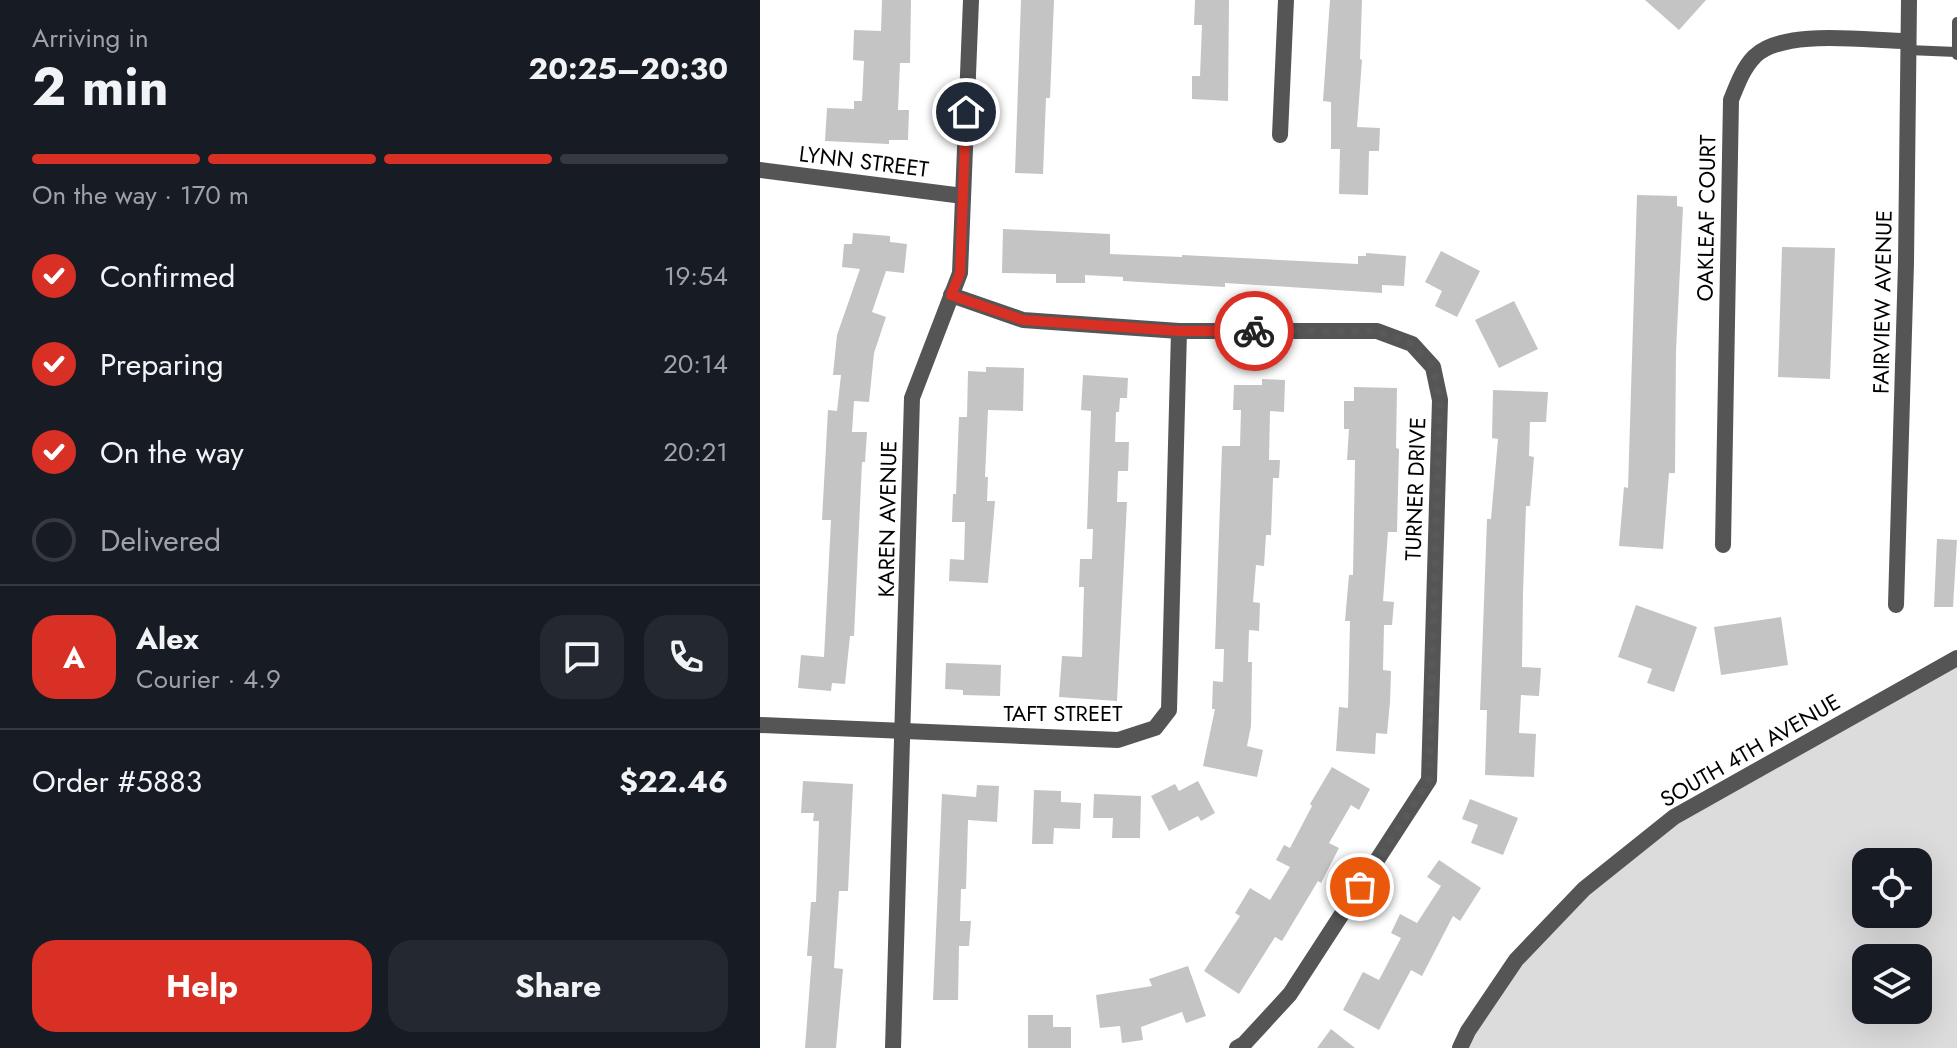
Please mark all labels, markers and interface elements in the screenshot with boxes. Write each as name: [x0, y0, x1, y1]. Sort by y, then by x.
text: Arriving in: [32, 19, 149, 57]
text: 20:25–20:30: [529, 47, 728, 90]
text: 2 min: [32, 49, 169, 125]
pin: [932, 78, 1000, 146]
icon: home: [944, 90, 988, 134]
street label: OAKLEAF COURT: [1689, 134, 1723, 302]
street label: LYNN STREET: [797, 137, 931, 185]
text: On the way · 170 m: [32, 176, 249, 214]
street label: FAIRVIEW AVENUE: [1864, 210, 1900, 394]
icon: check: [32, 254, 76, 298]
text: Confirmed: [100, 255, 235, 298]
text: 19:54: [664, 257, 728, 295]
courier: [1214, 291, 1294, 371]
icon: bike: [1232, 309, 1276, 353]
icon: check: [32, 342, 76, 386]
text: Preparing: [100, 343, 224, 386]
text: 20:14: [663, 345, 728, 383]
street label: TURNER DRIVE: [1397, 417, 1433, 561]
icon: check: [32, 430, 76, 474]
text: On the way: [100, 431, 244, 474]
text: 20:21: [663, 433, 728, 471]
street label: KAREN AVENUE: [870, 440, 904, 598]
text: Delivered: [100, 519, 221, 562]
button: chat: [540, 615, 624, 699]
button: phone: [644, 615, 728, 699]
text: Alex: [136, 617, 199, 660]
text: A: [63, 636, 85, 679]
text: Courier · 4.9: [136, 660, 281, 698]
street label: SOUTH 4TH AVENUE: [1654, 685, 1846, 815]
street label: TAFT STREET: [1004, 697, 1123, 729]
text: Order #5883: [32, 760, 202, 803]
text: $22.46: [619, 760, 728, 803]
map controls: [1852, 848, 1932, 1024]
button: locate: [1852, 848, 1932, 928]
pin: [1326, 853, 1394, 921]
icon: bag: [1338, 865, 1382, 909]
button: Help: [32, 940, 372, 1032]
button: Share: [388, 940, 728, 1032]
button: layers: [1852, 944, 1932, 1024]

